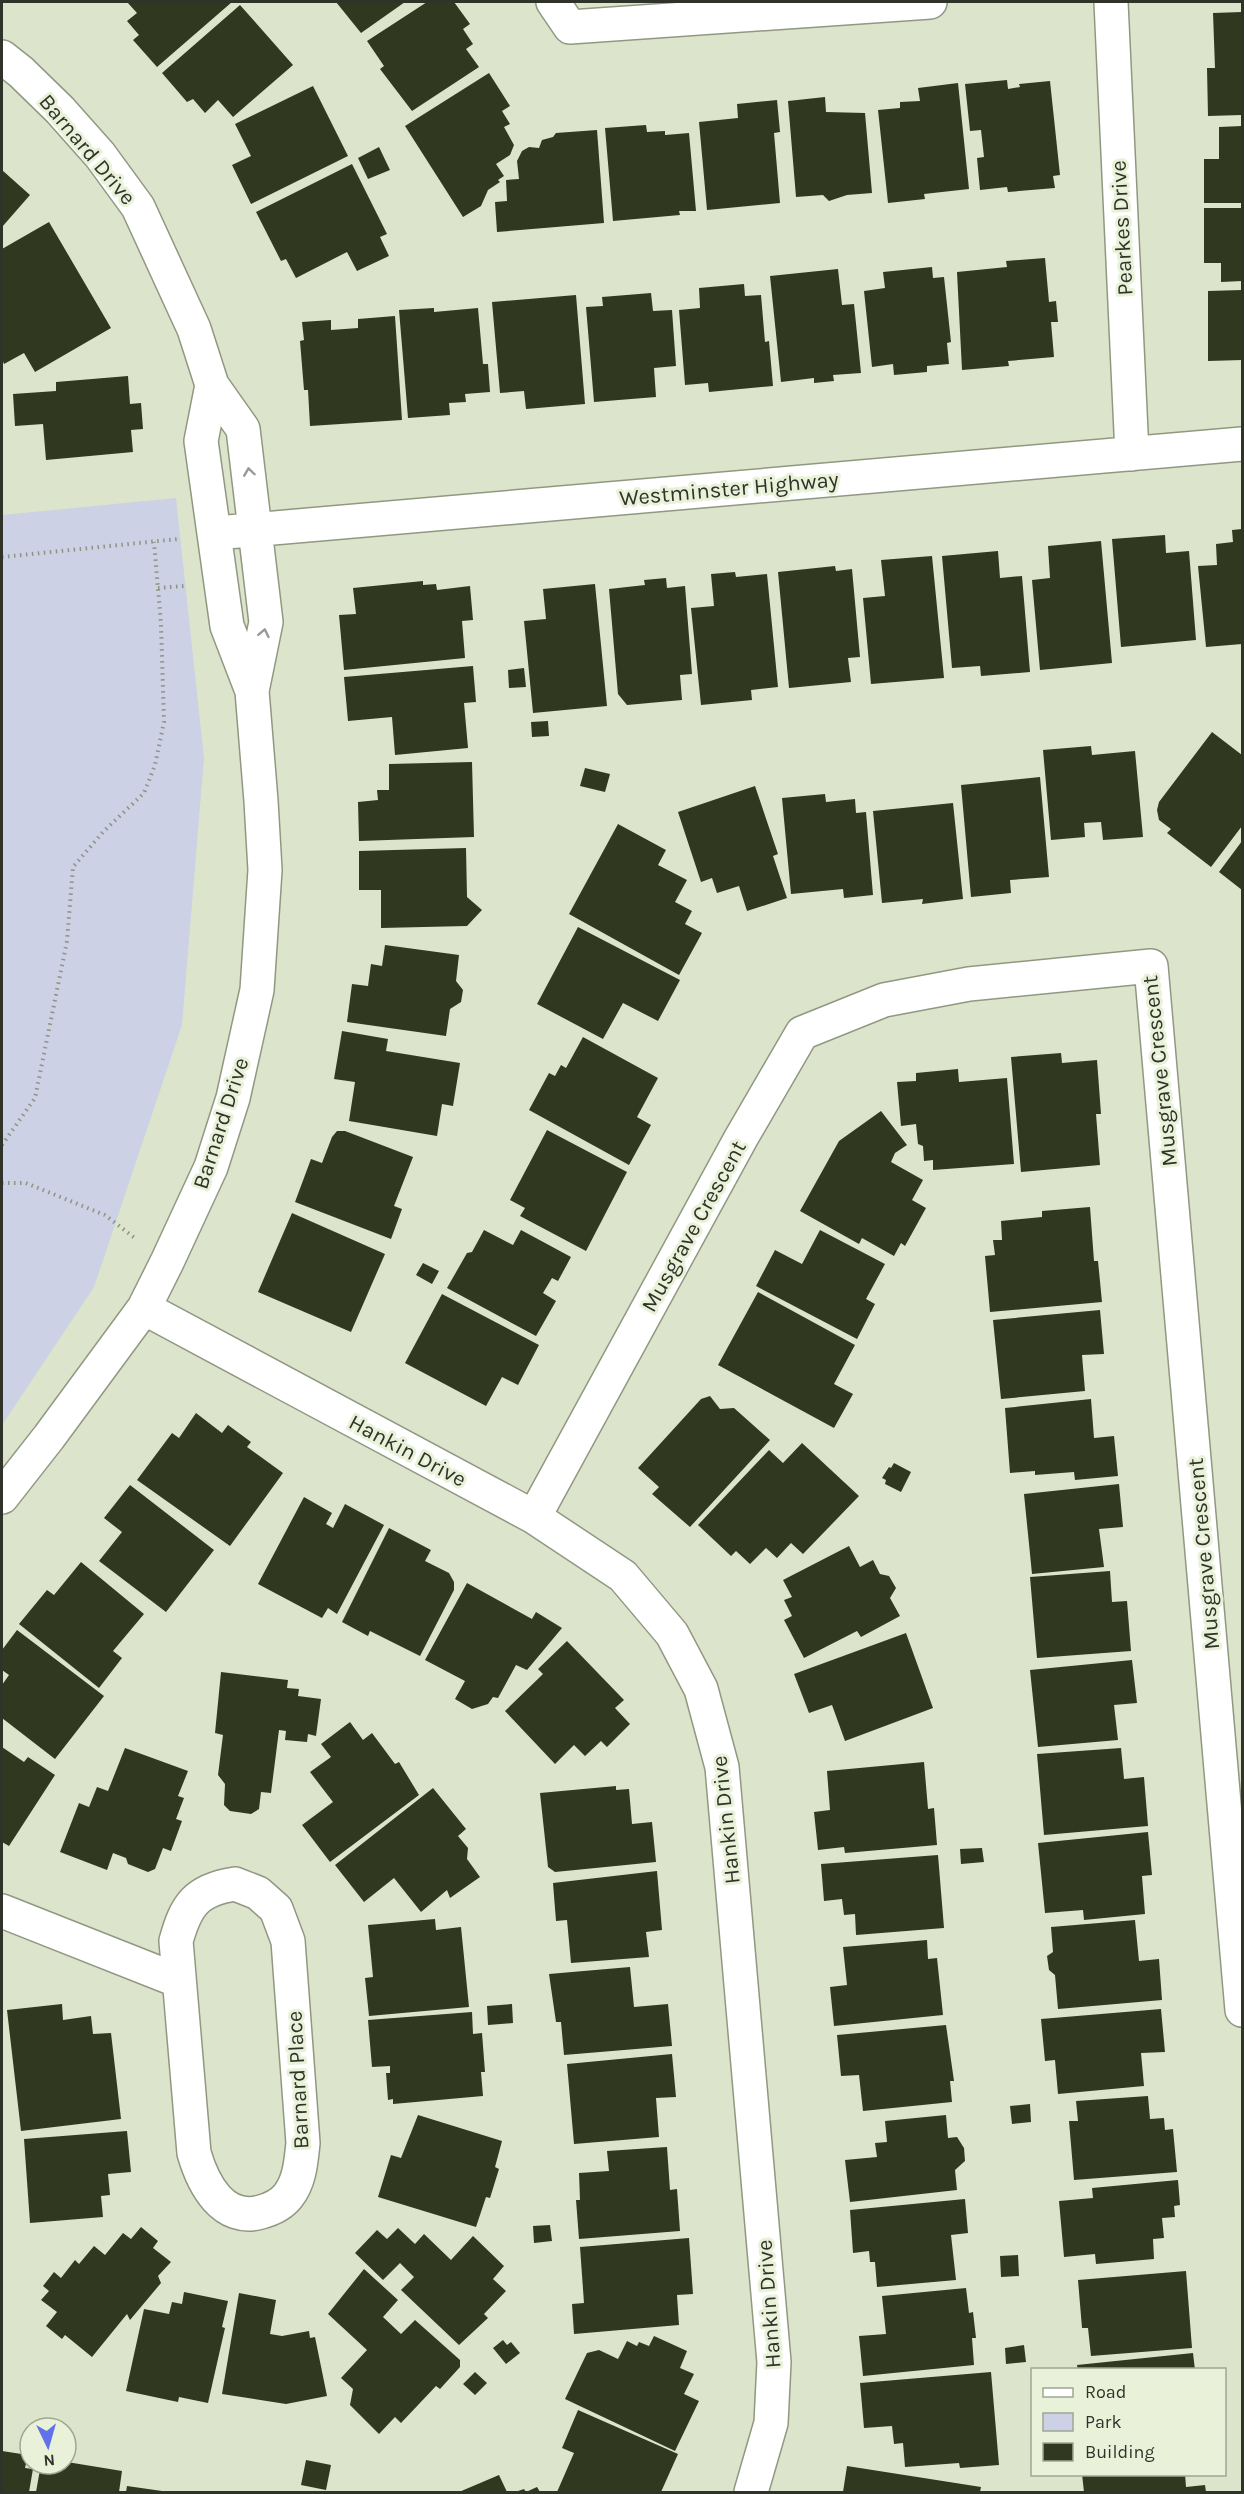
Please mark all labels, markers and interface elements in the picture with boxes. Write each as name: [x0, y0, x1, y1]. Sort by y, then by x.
street label: Barnard Drive: [33, 89, 141, 210]
street label: Pearkes Drive: [1105, 160, 1139, 296]
street label: Westminster Highway: [618, 466, 840, 512]
one-way arrow: [243, 467, 256, 476]
one-way arrow: [257, 629, 270, 639]
street label: Musgrave Crescent: [1137, 974, 1183, 1168]
street label: Barnard Drive: [187, 1054, 254, 1192]
street label: Musgrave Crescent: [636, 1136, 752, 1317]
street label: Hankin Drive: [345, 1409, 471, 1493]
street label: Musgrave Crescent: [1183, 1457, 1225, 1651]
street label: Hankin Drive: [706, 1754, 746, 1885]
street label: Barnard Place: [281, 2010, 315, 2150]
street label: Hankin Drive: [752, 2239, 786, 2369]
legend: [1031, 2368, 1226, 2476]
text: Road: [1085, 2381, 1126, 2403]
text: Park: [1085, 2411, 1122, 2433]
north arrow: [18, 2416, 78, 2476]
text: Building: [1085, 2441, 1155, 2463]
text: N: [43, 2450, 56, 2470]

